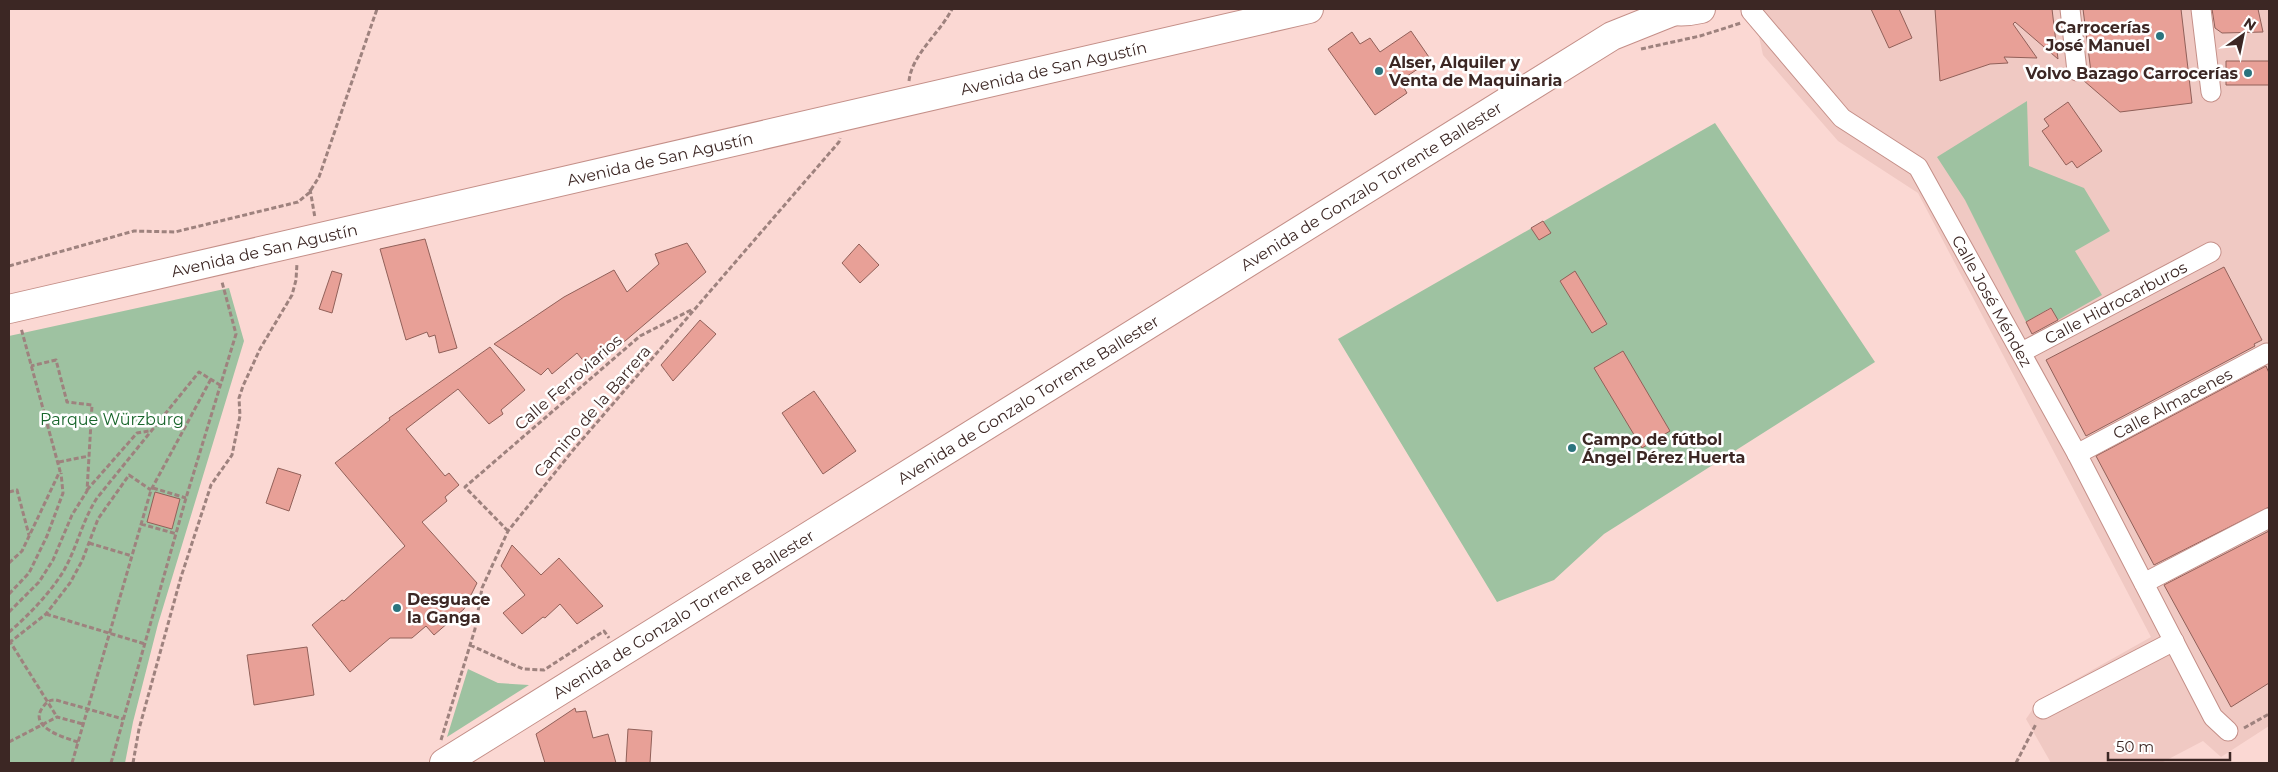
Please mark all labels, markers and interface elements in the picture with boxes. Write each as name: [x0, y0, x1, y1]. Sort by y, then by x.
north arrow: [2218, 10, 2268, 60]
text: N: [2240, 13, 2260, 35]
place label: Carrocerías José Manuel: [2045, 18, 2150, 55]
marker: Carrocerías José Manuel: [2154, 30, 2166, 42]
street label: Avenida de San Agustín: [959, 38, 1149, 99]
place label: Alser, Alquiler y Venta de Maquinaria: [1388, 53, 1563, 90]
place label: Volvo Bazago Carrocerías: [2024, 64, 2238, 83]
marker: Alser, Alquiler y Venta de Maquinaria: [1373, 65, 1385, 77]
marker: Volvo Bazago Carrocerías: [2242, 67, 2254, 79]
street label: Avenida de Gonzalo Torrente Ballester: [1237, 98, 1506, 275]
street label: Avenida de San Agustín: [565, 129, 755, 190]
street label: Avenida de San Agustín: [169, 220, 359, 281]
street label: Calle José Méndez: [1948, 232, 2036, 370]
street label: Calle Hidrocarburos: [2042, 257, 2190, 348]
street label: Avenida de Gonzalo Torrente Ballester: [894, 311, 1163, 488]
street label: Calle Ferroviarios: [511, 331, 626, 434]
street label: Camino de la Barrera: [530, 342, 655, 481]
street label: Calle Almacenes: [2110, 364, 2236, 443]
park label: Parque Würzburg: [40, 410, 184, 429]
place label: Campo de fútbol Ángel Pérez Huerta: [1581, 430, 1745, 467]
marker: Campo de fútbol Ángel Pérez Huerta: [1566, 442, 1578, 454]
street label: Avenida de Gonzalo Torrente Ballester: [549, 526, 818, 703]
place label: Desguace la Ganga: [407, 590, 490, 627]
marker: Desguace la Ganga: [391, 602, 403, 614]
scale bar: [2108, 730, 2230, 762]
text: 50 m: [2116, 737, 2154, 756]

